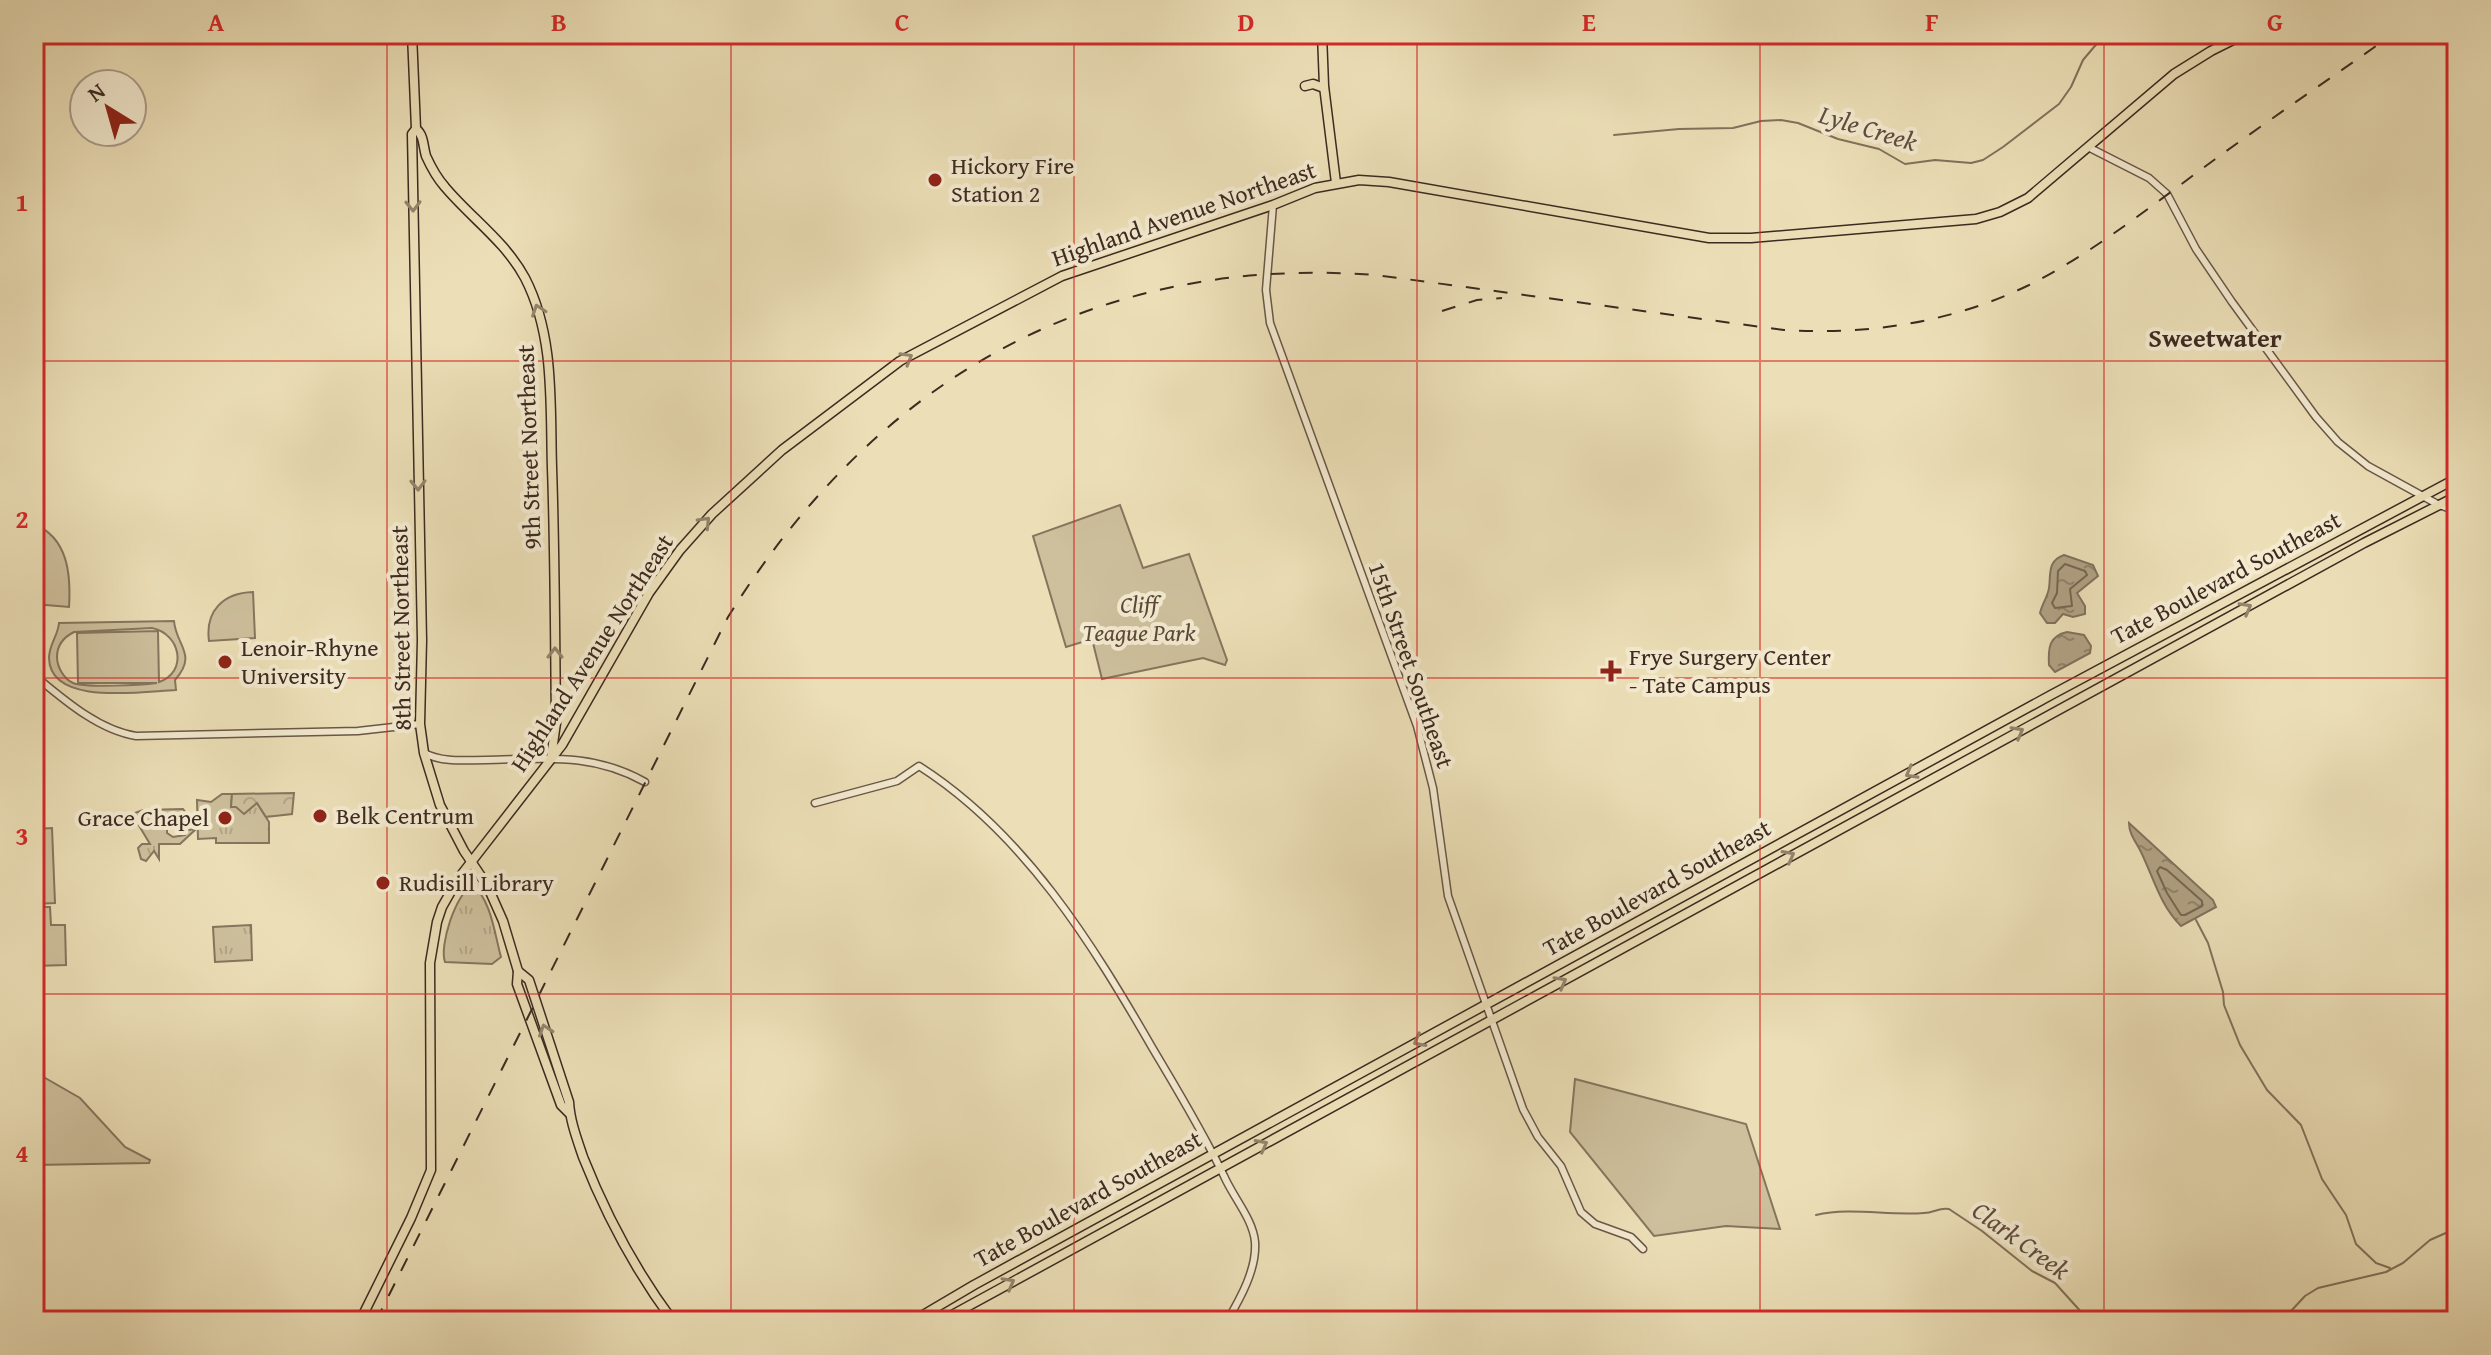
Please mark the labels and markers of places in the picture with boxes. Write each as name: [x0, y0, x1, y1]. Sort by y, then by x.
place label: Hickory Fire Station 2: [951, 148, 1074, 211]
marker: Hickory Fire Station 2: [926, 171, 944, 189]
place label: Lenoir-Rhyne University: [241, 630, 379, 693]
place label: Frye Surgery Center - Tate Campus: [1629, 639, 1831, 702]
marker: Lenoir-Rhyne University: [216, 653, 234, 671]
marker: Frye Surgery Center - Tate Campus: [1600, 660, 1622, 682]
place label: Belk Centrum: [336, 798, 474, 833]
place label: Grace Chapel: [78, 800, 209, 835]
marker: Belk Centrum: [311, 807, 329, 825]
marker: Grace Chapel: [216, 809, 234, 827]
place label: Rudisill Library: [399, 865, 554, 900]
marker: Rudisill Library: [374, 874, 392, 892]

